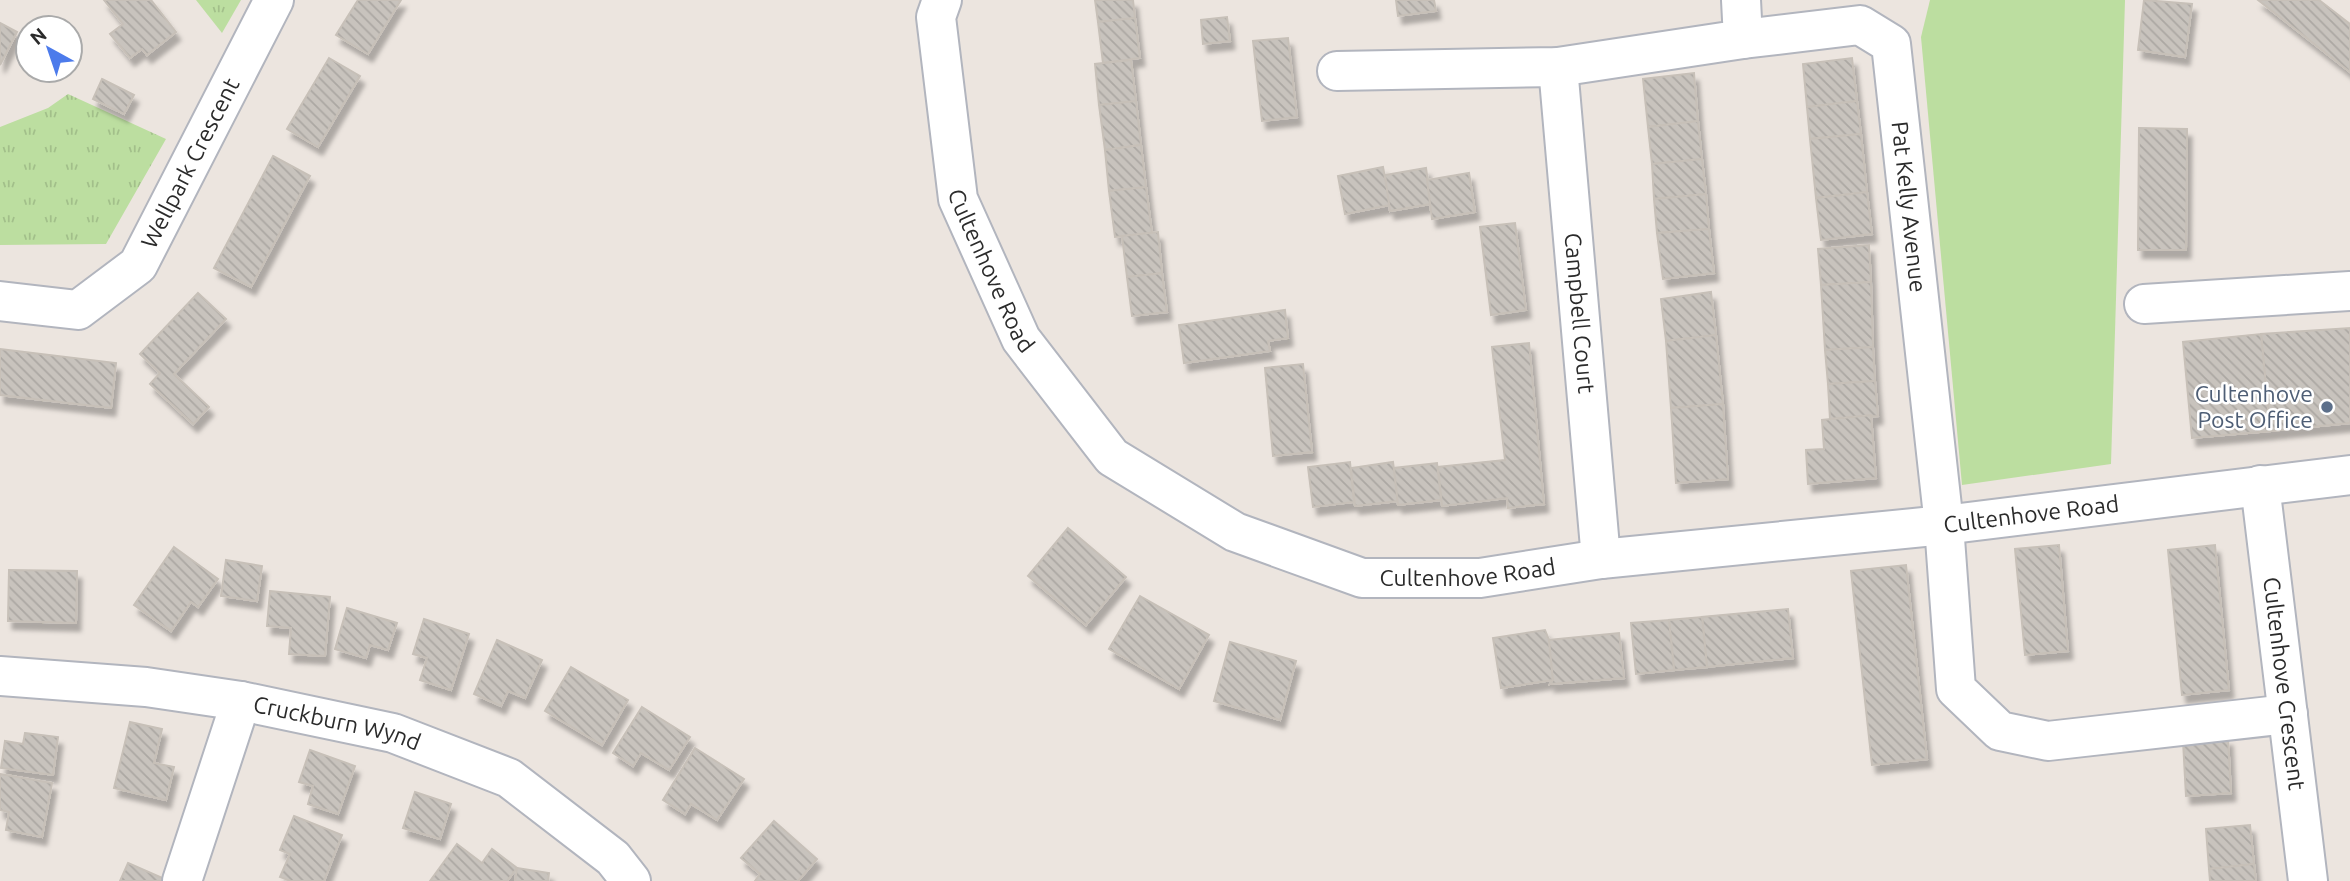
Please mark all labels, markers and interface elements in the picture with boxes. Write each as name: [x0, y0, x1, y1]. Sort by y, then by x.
north arrow: [14, 14, 84, 84]
text: N: [26, 23, 51, 49]
street label: Wellpark Crescent: [136, 74, 244, 252]
street label: Pat Kelly Avenue: [1888, 120, 1931, 294]
street label: Cultenhove Road: [945, 188, 1040, 357]
street label: Campbell Court: [1561, 232, 1599, 394]
place label: Cultenhove Post Office: [2195, 381, 2313, 432]
marker: Cultenhove Post Office: [2319, 399, 2335, 415]
street label: Cultenhove Road: [1942, 491, 2120, 537]
street label: Cultenhove Road: [1380, 553, 1557, 590]
street label: Cultenhove Crescent: [2259, 575, 2310, 792]
street label: Cruckburn Wynd: [251, 691, 424, 755]

